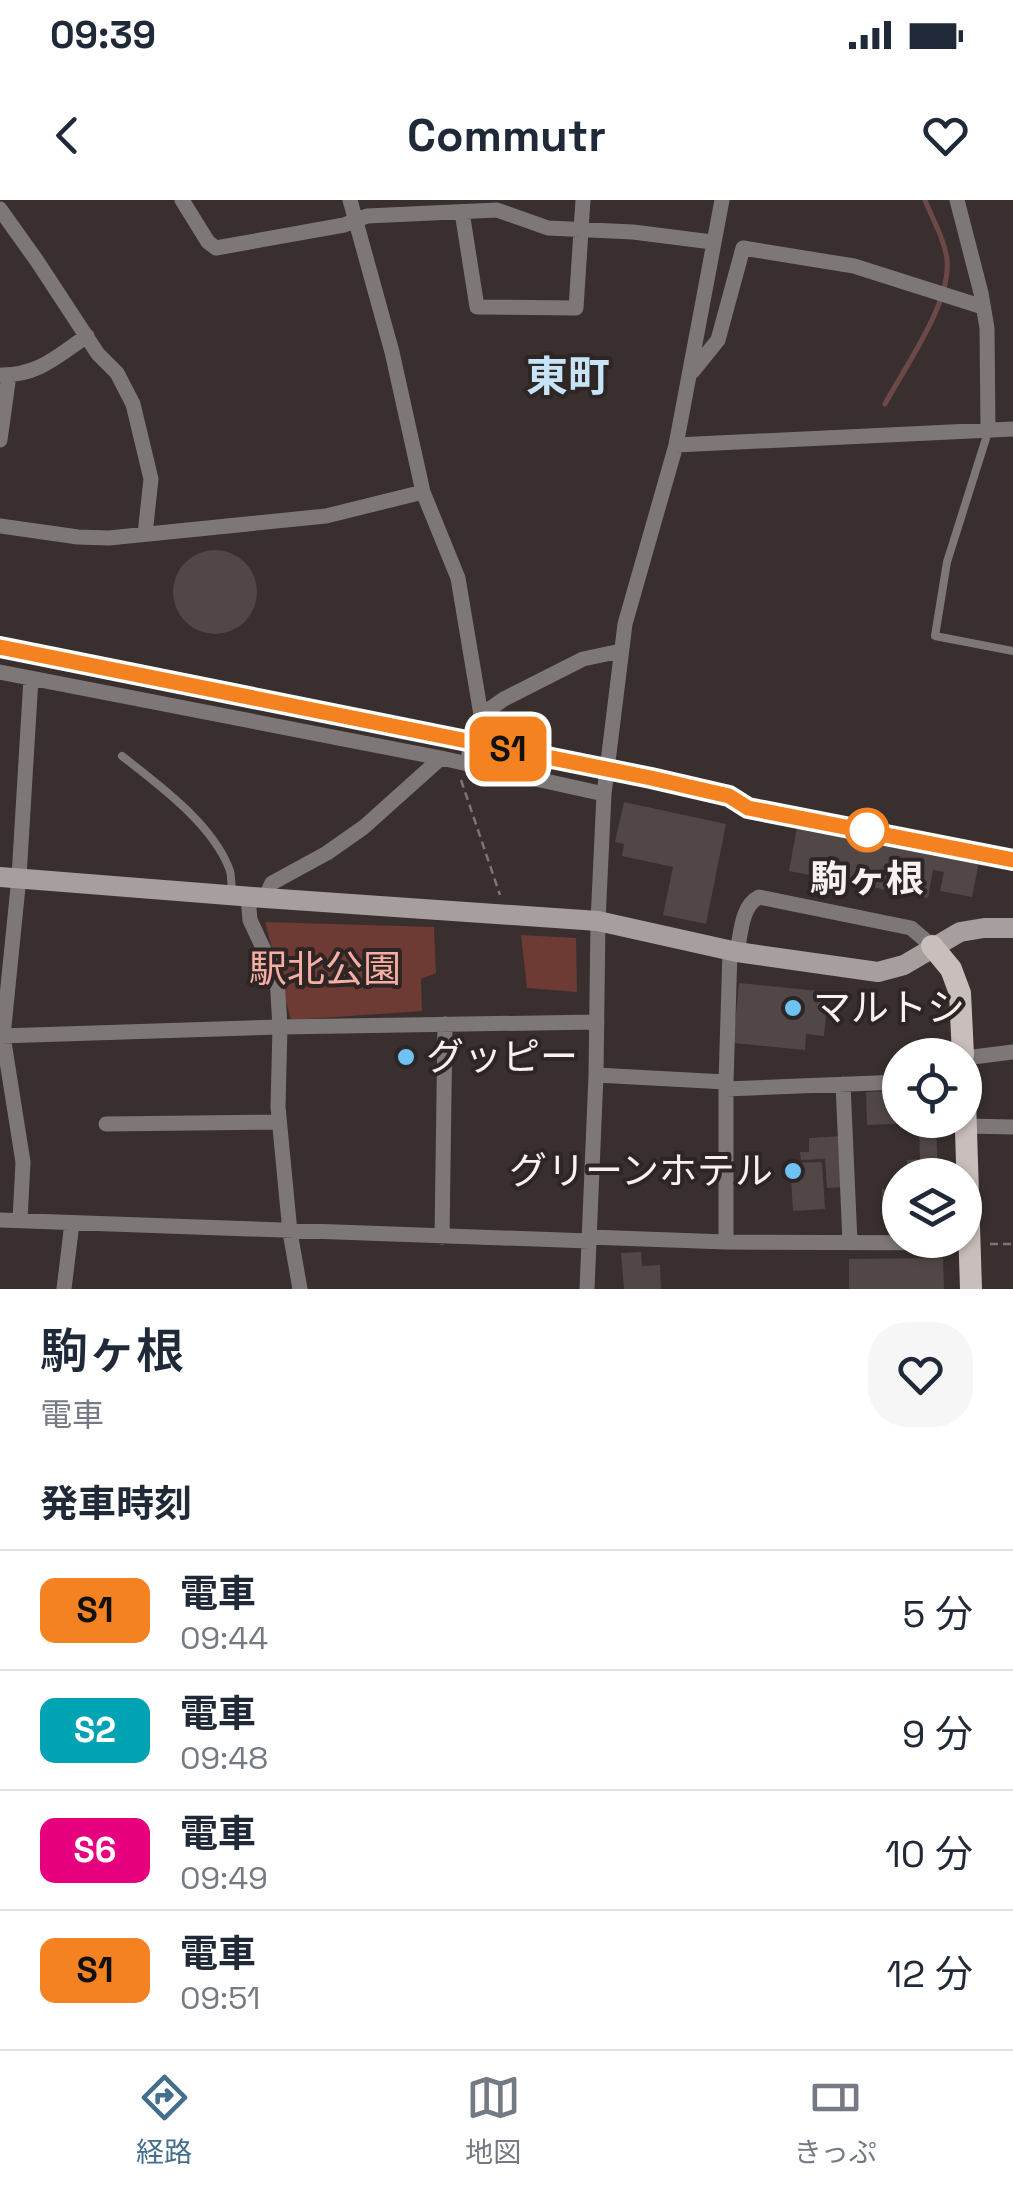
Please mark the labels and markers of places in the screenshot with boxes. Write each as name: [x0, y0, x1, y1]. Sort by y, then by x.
marker: 駒ヶ根: [846, 809, 888, 851]
place label: 駒ヶ根: [810, 855, 924, 903]
place label: マルトシ: [813, 984, 965, 1032]
marker: マルトシ: [782, 997, 804, 1019]
place label: グッピー: [426, 1033, 578, 1081]
marker: グッピー: [395, 1046, 417, 1068]
place label: グリーンホテル: [509, 1147, 773, 1195]
marker: グリーンホテル: [782, 1160, 804, 1182]

